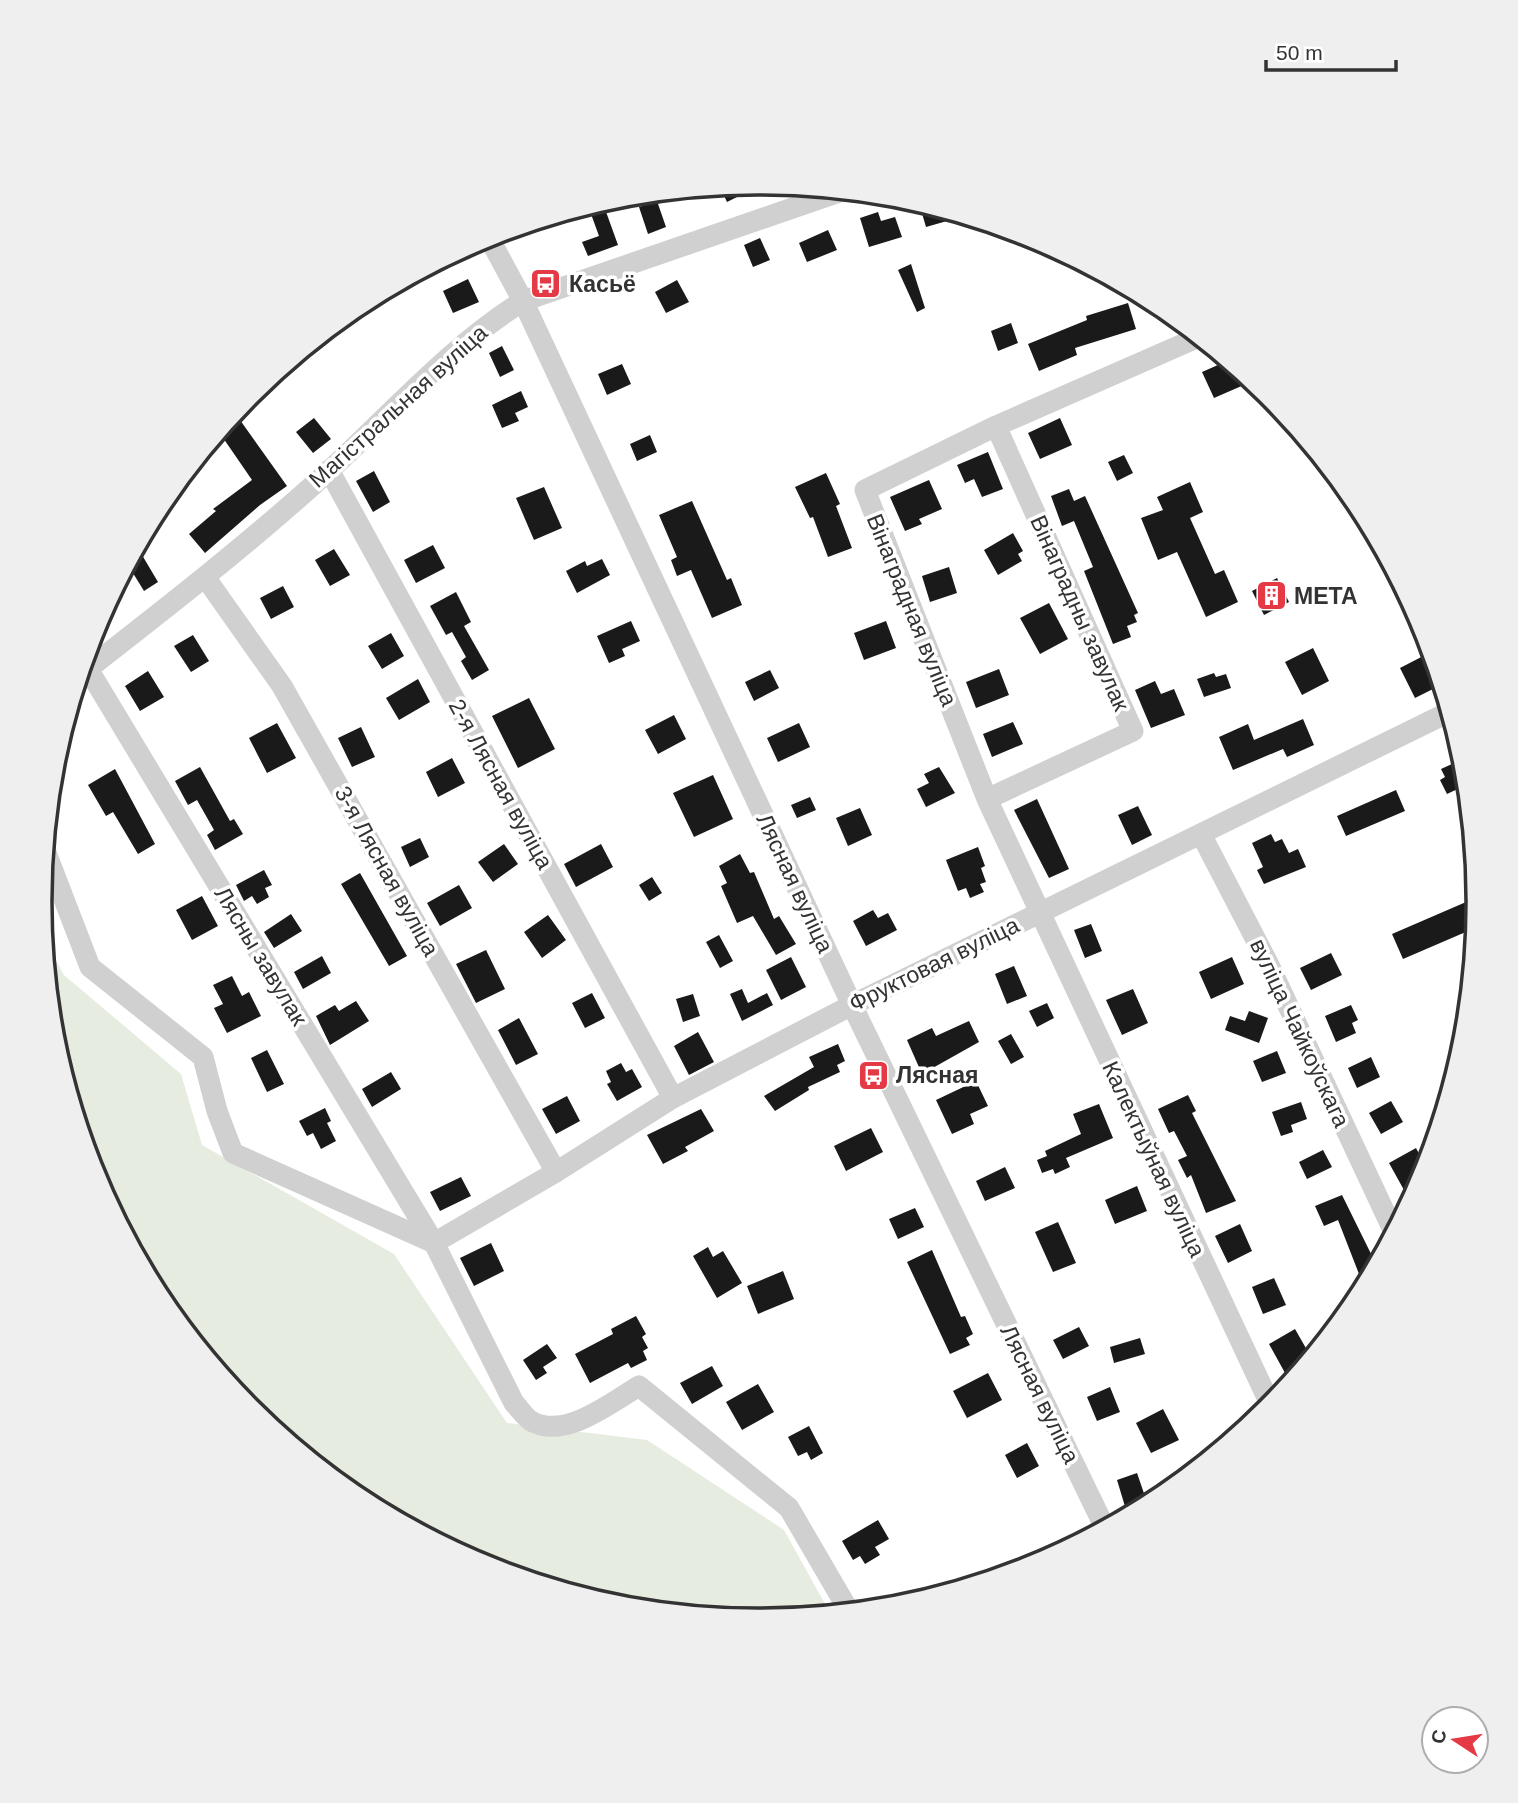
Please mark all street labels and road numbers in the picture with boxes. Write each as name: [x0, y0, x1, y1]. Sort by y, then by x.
street label: Магістральная вуліца: [304, 319, 492, 493]
street label: Вінаградная вуліца: [862, 510, 963, 710]
street label: Вінаградны завулак: [1025, 511, 1135, 716]
street label: 2-я Лясная вуліца: [444, 695, 558, 874]
street label: 3-я Лясная вуліца: [330, 782, 444, 961]
street label: Лясная вуліца: [751, 809, 839, 957]
street label: Лясны завулак: [209, 882, 313, 1031]
street label: Фруктовая вуліца: [845, 912, 1023, 1016]
street label: вуліца Чайкоўскага: [1245, 935, 1355, 1131]
street label: Калектыўная вуліца: [1097, 1057, 1211, 1261]
street label: Лясная вуліца: [995, 1321, 1085, 1468]

